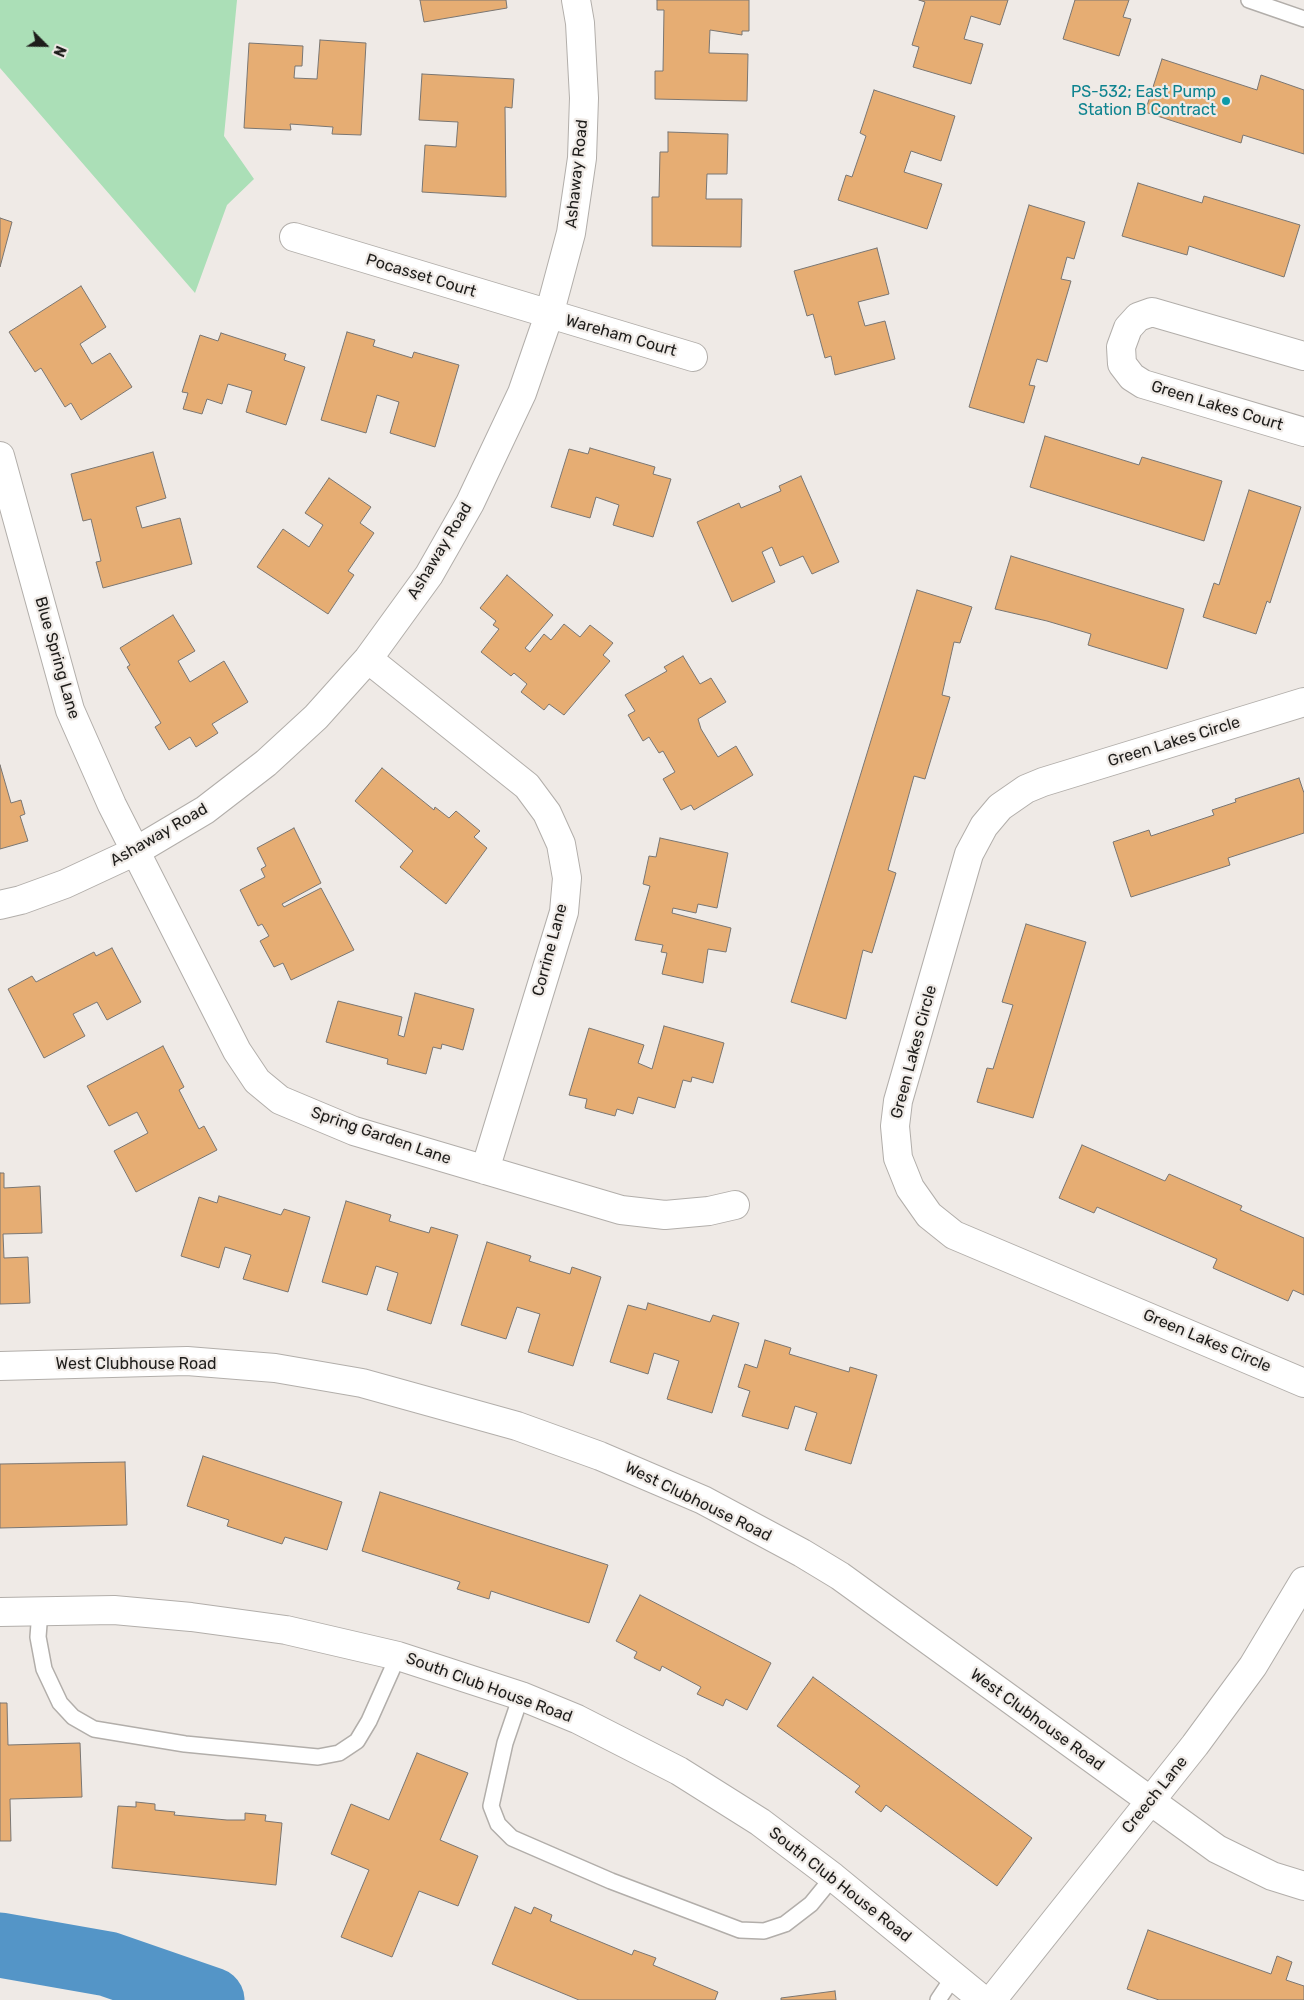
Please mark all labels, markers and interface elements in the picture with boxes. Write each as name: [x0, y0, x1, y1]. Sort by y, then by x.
north arrow: [20, 20, 70, 70]
text: N: [49, 43, 69, 59]
place label: PS-532; East Pump Station B Contract: [1071, 82, 1216, 120]
marker: PS-532; East Pump Station B Contract: [1220, 95, 1232, 107]
street label: Ashaway Road: [562, 119, 592, 229]
street label: Pocasset Court: [364, 250, 478, 302]
street label: Wareham Court: [563, 311, 679, 361]
street label: Green Lakes Court: [1149, 377, 1285, 435]
street label: Ashaway Road: [404, 499, 476, 603]
street label: Blue Spring Lane: [30, 595, 84, 721]
street label: Green Lakes Circle: [1106, 713, 1242, 771]
street label: Ashaway Road: [107, 799, 211, 871]
street label: Corrine Lane: [528, 902, 572, 998]
street label: Green Lakes Circle: [887, 983, 941, 1121]
street label: Spring Garden Lane: [308, 1103, 454, 1169]
street label: Green Lakes Circle: [1140, 1305, 1274, 1377]
street label: West Clubhouse Road: [56, 1354, 216, 1374]
street label: West Clubhouse Road: [621, 1458, 775, 1546]
street label: South Club House Road: [403, 1649, 575, 1727]
street label: West Clubhouse Road: [966, 1665, 1108, 1775]
street label: Creech Lane: [1118, 1753, 1192, 1837]
street label: South Club House Road: [765, 1823, 915, 1947]

